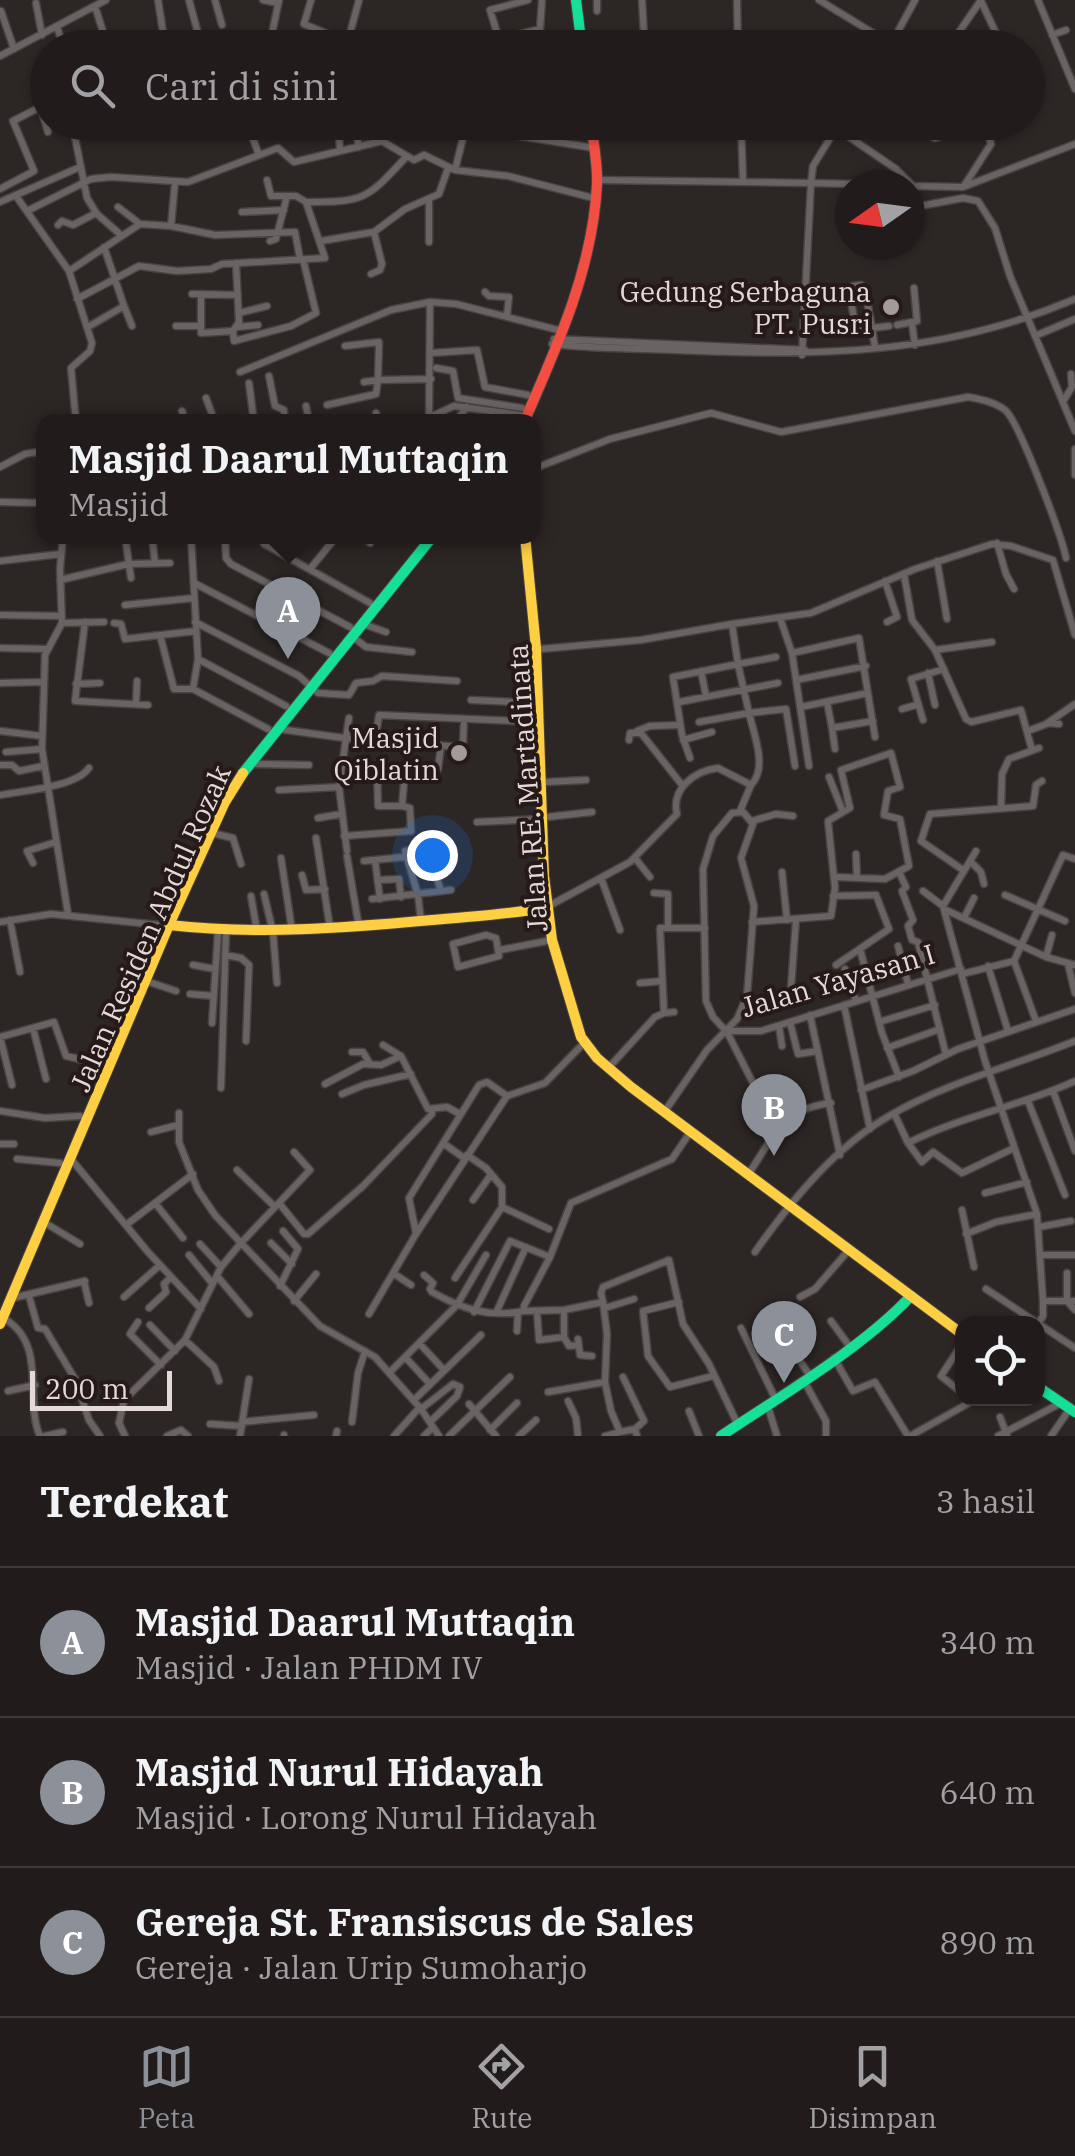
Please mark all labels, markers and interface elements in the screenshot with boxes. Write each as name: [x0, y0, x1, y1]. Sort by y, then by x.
search box: [30, 30, 1045, 140]
icon: search: [65, 58, 120, 113]
text: Cari di sini: [145, 61, 338, 110]
north arrow: [835, 170, 925, 260]
place label: Gedung Serbaguna PT. Pusri: [620, 273, 871, 342]
marker: Gedung Serbaguna PT. Pusri: [880, 296, 902, 318]
popup: [36, 414, 541, 544]
text: Masjid Daarul Muttaqin: [68, 434, 509, 483]
text: Masjid: [68, 483, 169, 525]
pin: A: [256, 576, 320, 659]
street label: Jalan RE. Martadinata: [498, 643, 556, 933]
place label: Masjid Qiblatin: [333, 719, 439, 788]
marker: Masjid Qiblatin: [448, 742, 470, 764]
street label: Jalan Residen Abdul Rozak: [61, 758, 239, 1097]
your location: [407, 830, 458, 881]
street label: Jalan Yayasan I: [737, 935, 939, 1025]
pin: B: [742, 1074, 806, 1156]
pin: C: [752, 1300, 816, 1383]
map controls: [955, 1316, 1045, 1406]
button: locate: [955, 1316, 1045, 1406]
scale bar: [30, 1366, 172, 1410]
text: 200 m: [45, 1370, 129, 1407]
text: Terdekat: [40, 1474, 229, 1529]
text: 3 hasil: [936, 1480, 1035, 1522]
text: Masjid Daarul Muttaqin: [135, 1597, 575, 1646]
text: A: [61, 1621, 84, 1663]
text: 340 m: [939, 1621, 1035, 1663]
text: Masjid · Jalan PHDM IV: [135, 1646, 483, 1688]
text: Masjid Nurul Hidayah: [135, 1747, 544, 1796]
text: B: [61, 1771, 84, 1813]
text: 640 m: [939, 1771, 1035, 1813]
text: Masjid · Lorong Nurul Hidayah: [135, 1796, 597, 1838]
text: Gereja St. Fransiscus de Sales: [135, 1897, 694, 1946]
text: C: [62, 1921, 83, 1963]
text: 890 m: [939, 1921, 1035, 1963]
text: Gereja · Jalan Urip Sumoharjo: [135, 1946, 587, 1988]
tab: Peta: [138, 2039, 195, 2136]
tab: Rute: [471, 2039, 532, 2136]
tab: Disimpan: [809, 2039, 937, 2136]

